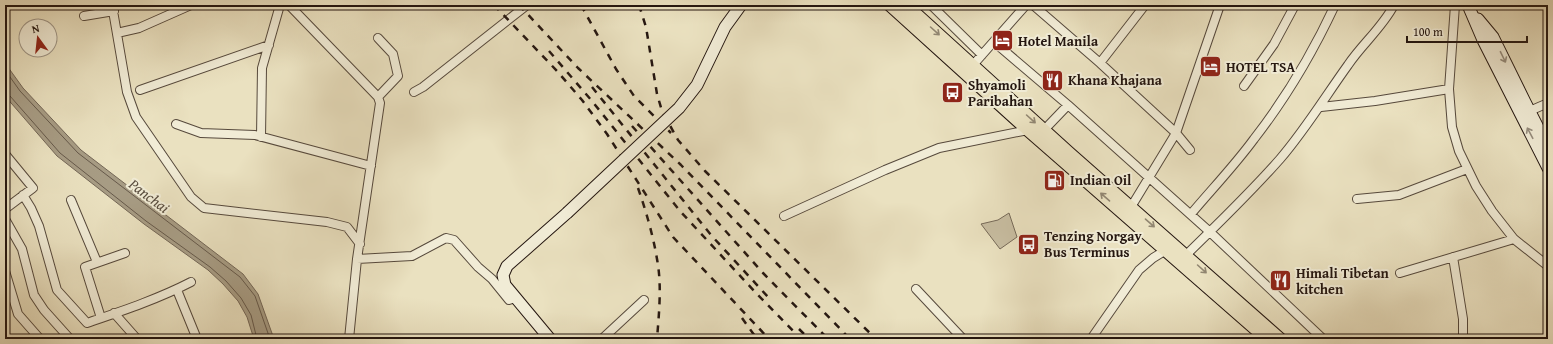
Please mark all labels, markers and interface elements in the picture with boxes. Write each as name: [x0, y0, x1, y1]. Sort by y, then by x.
north arrow: [18, 18, 58, 58]
scale bar: [1407, 18, 1527, 44]
text: N: [30, 19, 42, 37]
text: 100 m: [1413, 23, 1443, 40]
one-way arrow: [930, 26, 940, 35]
hotel icon: Hotel Manila: [989, 28, 1015, 54]
place label: Hotel Manila: [1018, 31, 1099, 51]
one-way arrow: [1500, 51, 1507, 63]
hotel icon: HOTEL TSA: [1198, 54, 1224, 80]
place label: HOTEL TSA: [1226, 57, 1295, 77]
restaurant icon: Khana Khajana: [1040, 67, 1066, 93]
place label: Khana Khajana: [1068, 70, 1163, 90]
place label: Shyamoli Paribahan: [968, 75, 1033, 111]
bus stop icon: Shyamoli Paribahan: [939, 80, 965, 106]
one-way arrow: [1026, 114, 1037, 123]
one-way arrow: [1526, 128, 1533, 140]
fuel station icon: Indian Oil: [1042, 167, 1068, 193]
place label: Indian Oil: [1070, 170, 1132, 190]
water label: Panchai: [124, 173, 174, 218]
one-way arrow: [1100, 192, 1110, 201]
one-way arrow: [1145, 219, 1155, 228]
place label: Tenzing Norgay Bus Terminus: [1044, 226, 1142, 262]
bus stop icon: Tenzing Norgay Bus Terminus: [1016, 231, 1042, 257]
place label: Himali Tibetan kitchen: [1296, 263, 1390, 299]
one-way arrow: [1196, 264, 1206, 273]
restaurant icon: Himali Tibetan kitchen: [1268, 268, 1294, 294]

